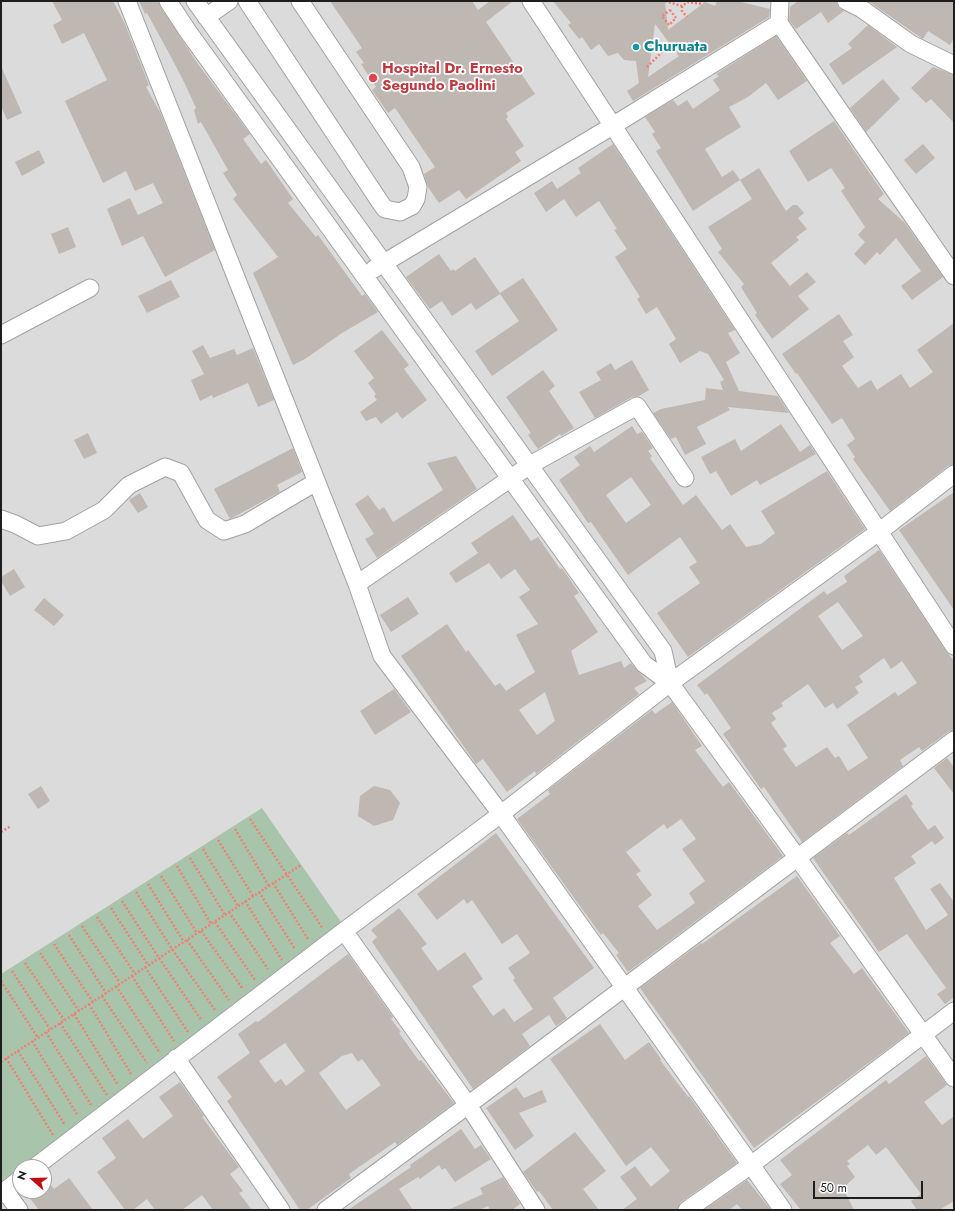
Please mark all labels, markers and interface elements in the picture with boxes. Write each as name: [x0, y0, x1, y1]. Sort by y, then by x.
place label: Churuata: [644, 38, 707, 56]
marker: Churuata: [631, 42, 641, 52]
place label: Hospital Dr. Ernesto Segundo Paolini: [382, 60, 523, 95]
marker: Hospital Dr. Ernesto Segundo Paolini: [367, 72, 379, 84]
north arrow: [12, 1159, 52, 1199]
text: N: [13, 1168, 31, 1182]
scale bar: [815, 1173, 925, 1199]
text: 50 m: [820, 1179, 847, 1197]

